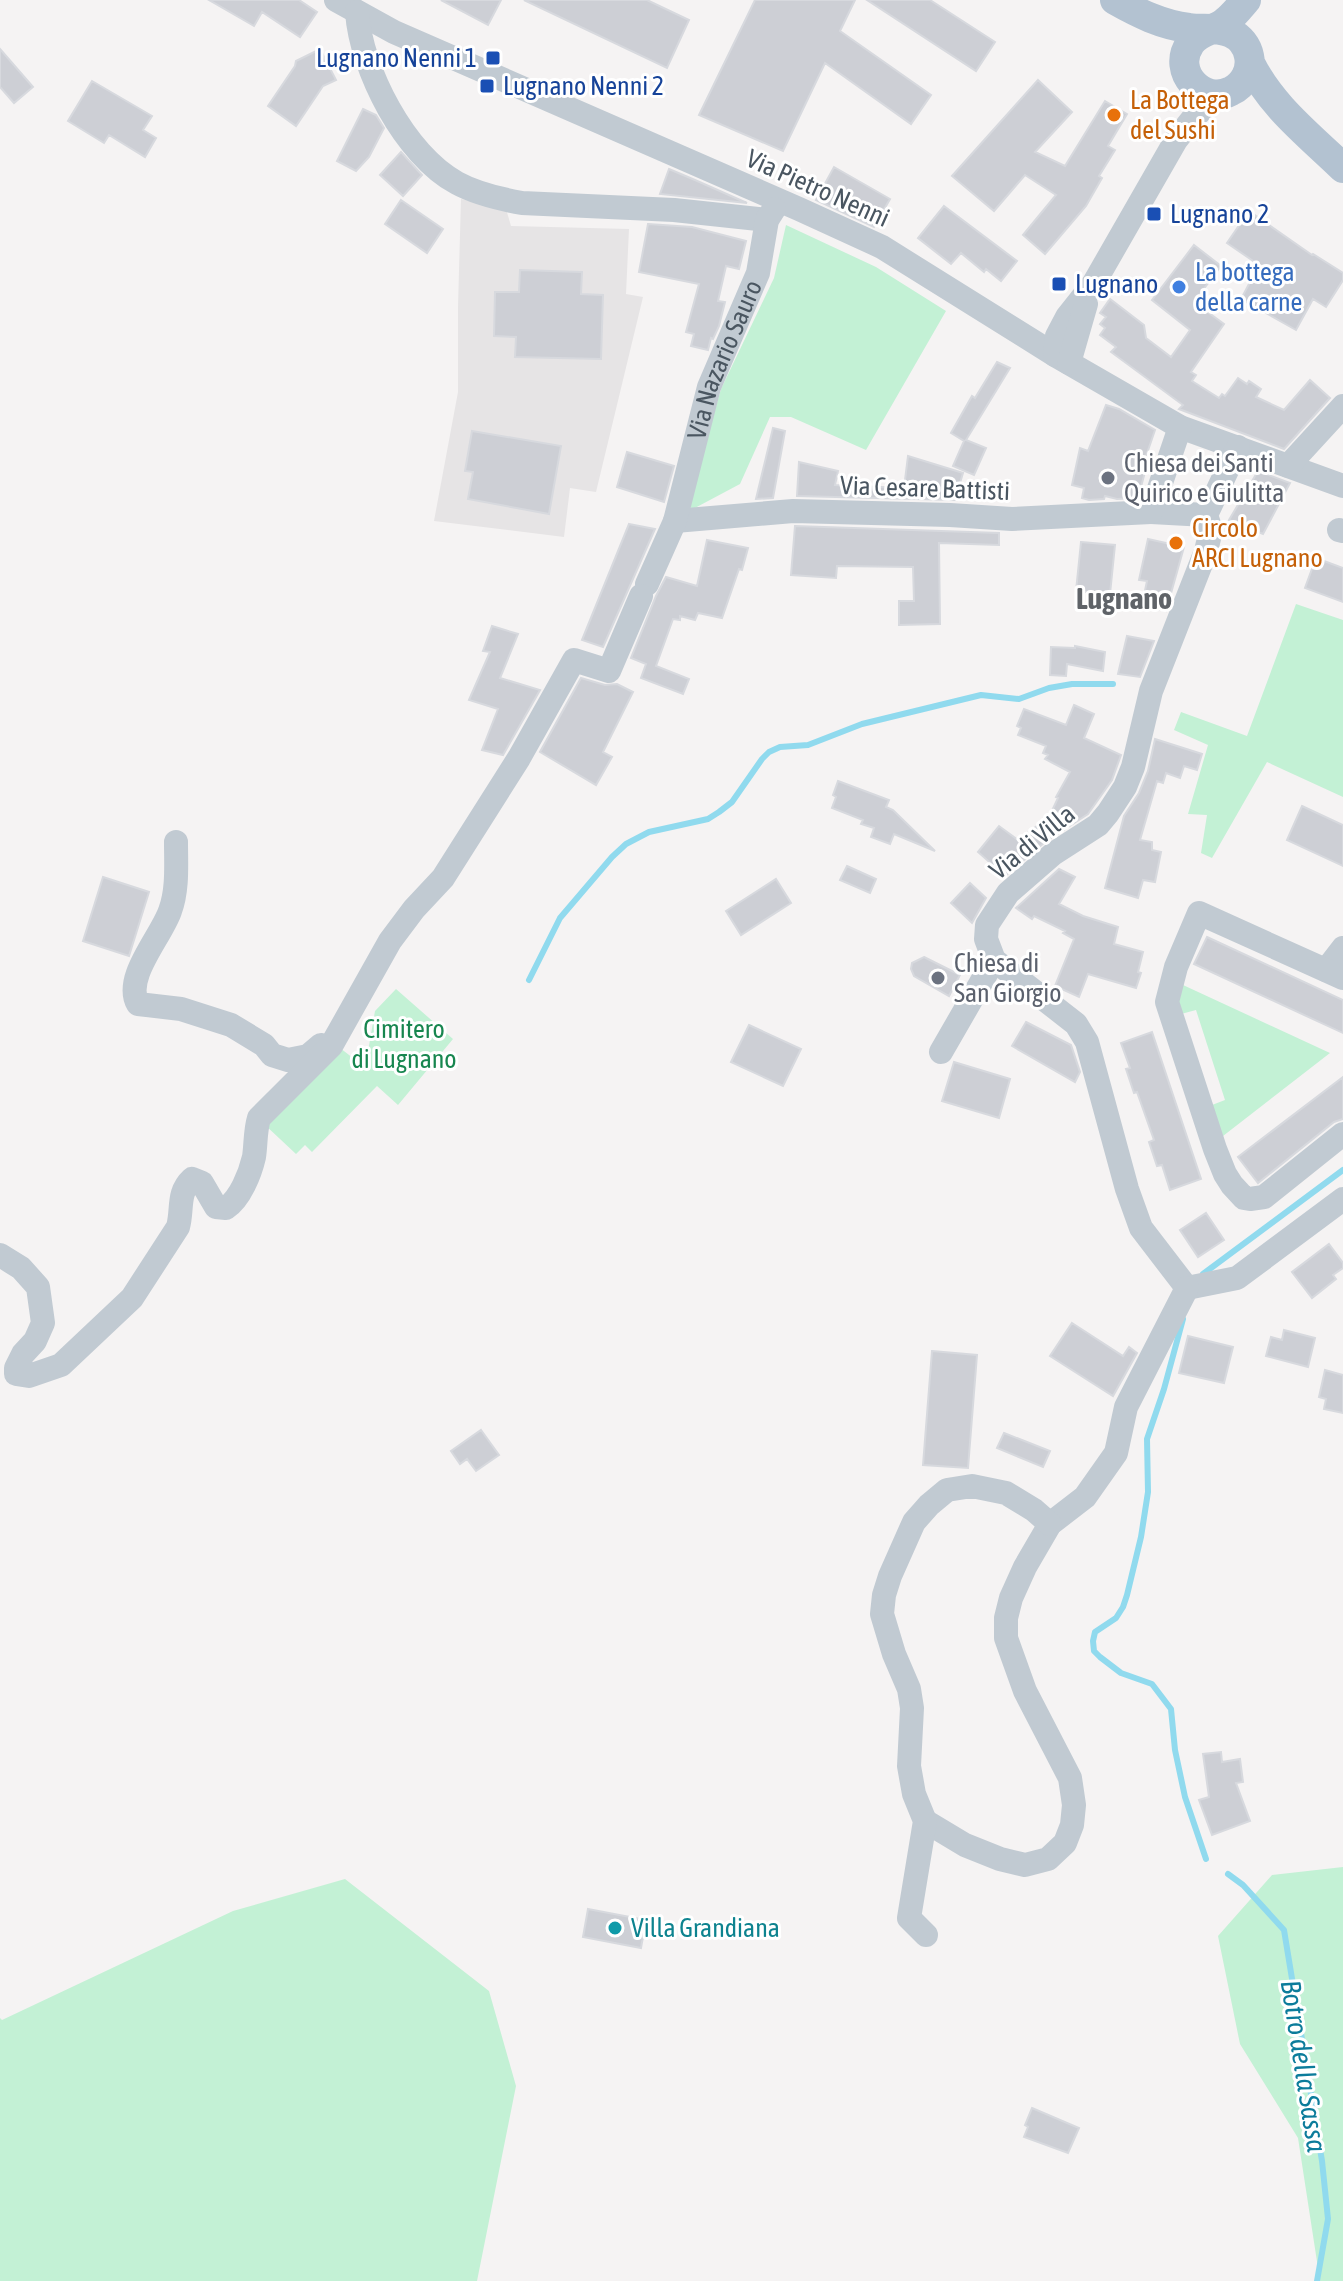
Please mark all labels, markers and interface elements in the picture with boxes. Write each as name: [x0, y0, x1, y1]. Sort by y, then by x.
place label: Lugnano Nenni 1: [316, 43, 477, 73]
marker: Lugnano Nenni 1: [484, 49, 502, 67]
place label: Lugnano Nenni 2: [503, 71, 664, 101]
marker: Lugnano Nenni 2: [478, 77, 496, 95]
place label: La Bottega del Sushi: [1130, 85, 1230, 145]
marker: La Bottega del Sushi: [1105, 106, 1123, 124]
street label: Via Pietro Nenni: [742, 143, 894, 233]
place label: Lugnano 2: [1170, 199, 1269, 229]
marker: Lugnano 2: [1145, 205, 1163, 223]
place label: La bottega della carne: [1195, 257, 1302, 317]
place label: Lugnano: [1075, 269, 1158, 299]
street label: Via Nazario Sauro: [681, 275, 768, 442]
marker: Lugnano: [1050, 275, 1068, 293]
marker: La bottega della carne: [1170, 278, 1188, 296]
place label: Chiesa dei Santi Quirico e Giulitta: [1124, 448, 1284, 508]
marker: Chiesa dei Santi Quirico e Giulitta: [1099, 469, 1117, 487]
street label: Via Cesare Battisti: [839, 470, 1011, 506]
place label: Circolo ARCI Lugnano: [1192, 513, 1323, 573]
marker: Circolo ARCI Lugnano: [1167, 534, 1185, 552]
district label: Lugnano: [1076, 581, 1172, 615]
street label: Via di Villa: [983, 799, 1081, 885]
place label: Chiesa di San Giorgio: [954, 948, 1061, 1008]
marker: Chiesa di San Giorgio: [929, 969, 947, 987]
park label: Cimitero di Lugnano: [351, 1014, 457, 1074]
place label: Villa Grandiana: [631, 1913, 780, 1943]
marker: Villa Grandiana: [606, 1919, 624, 1937]
water label: Botro della Sassa: [1275, 1978, 1333, 2154]

